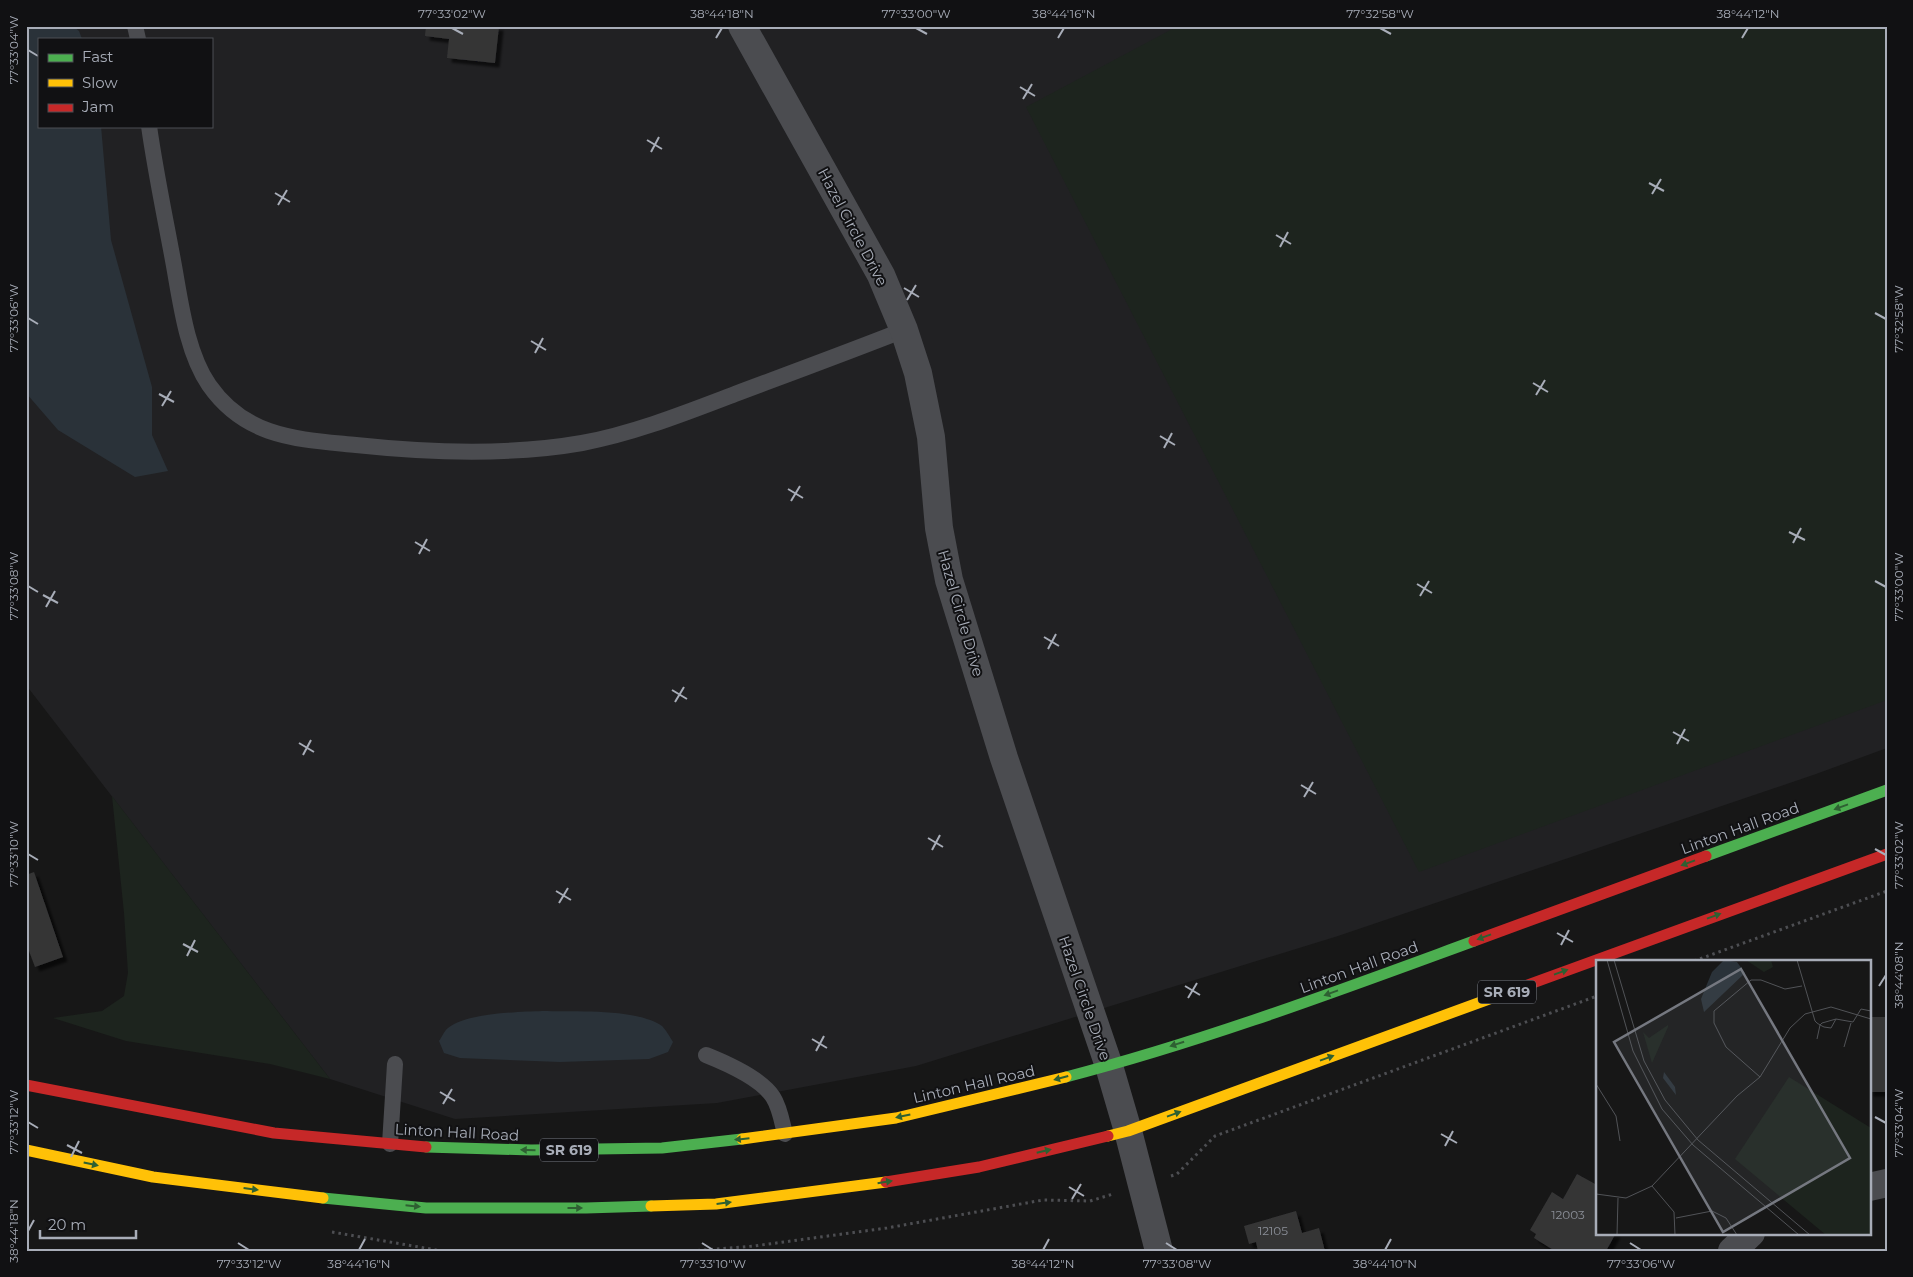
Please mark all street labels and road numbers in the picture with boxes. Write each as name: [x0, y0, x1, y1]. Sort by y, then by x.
street label: Hazel Circle Drive: [814, 165, 892, 289]
street label: Hazel Circle Drive: [934, 548, 988, 678]
street label: Linton Hall Road: [1678, 798, 1802, 858]
street label: Hazel Circle Drive: [1055, 933, 1115, 1063]
street label: Linton Hall Road: [1297, 937, 1421, 997]
road number: SR 619: [1478, 980, 1536, 1004]
street label: Linton Hall Road: [911, 1061, 1037, 1107]
street label: Linton Hall Road: [394, 1119, 520, 1145]
road number: SR 619: [540, 1138, 598, 1162]

